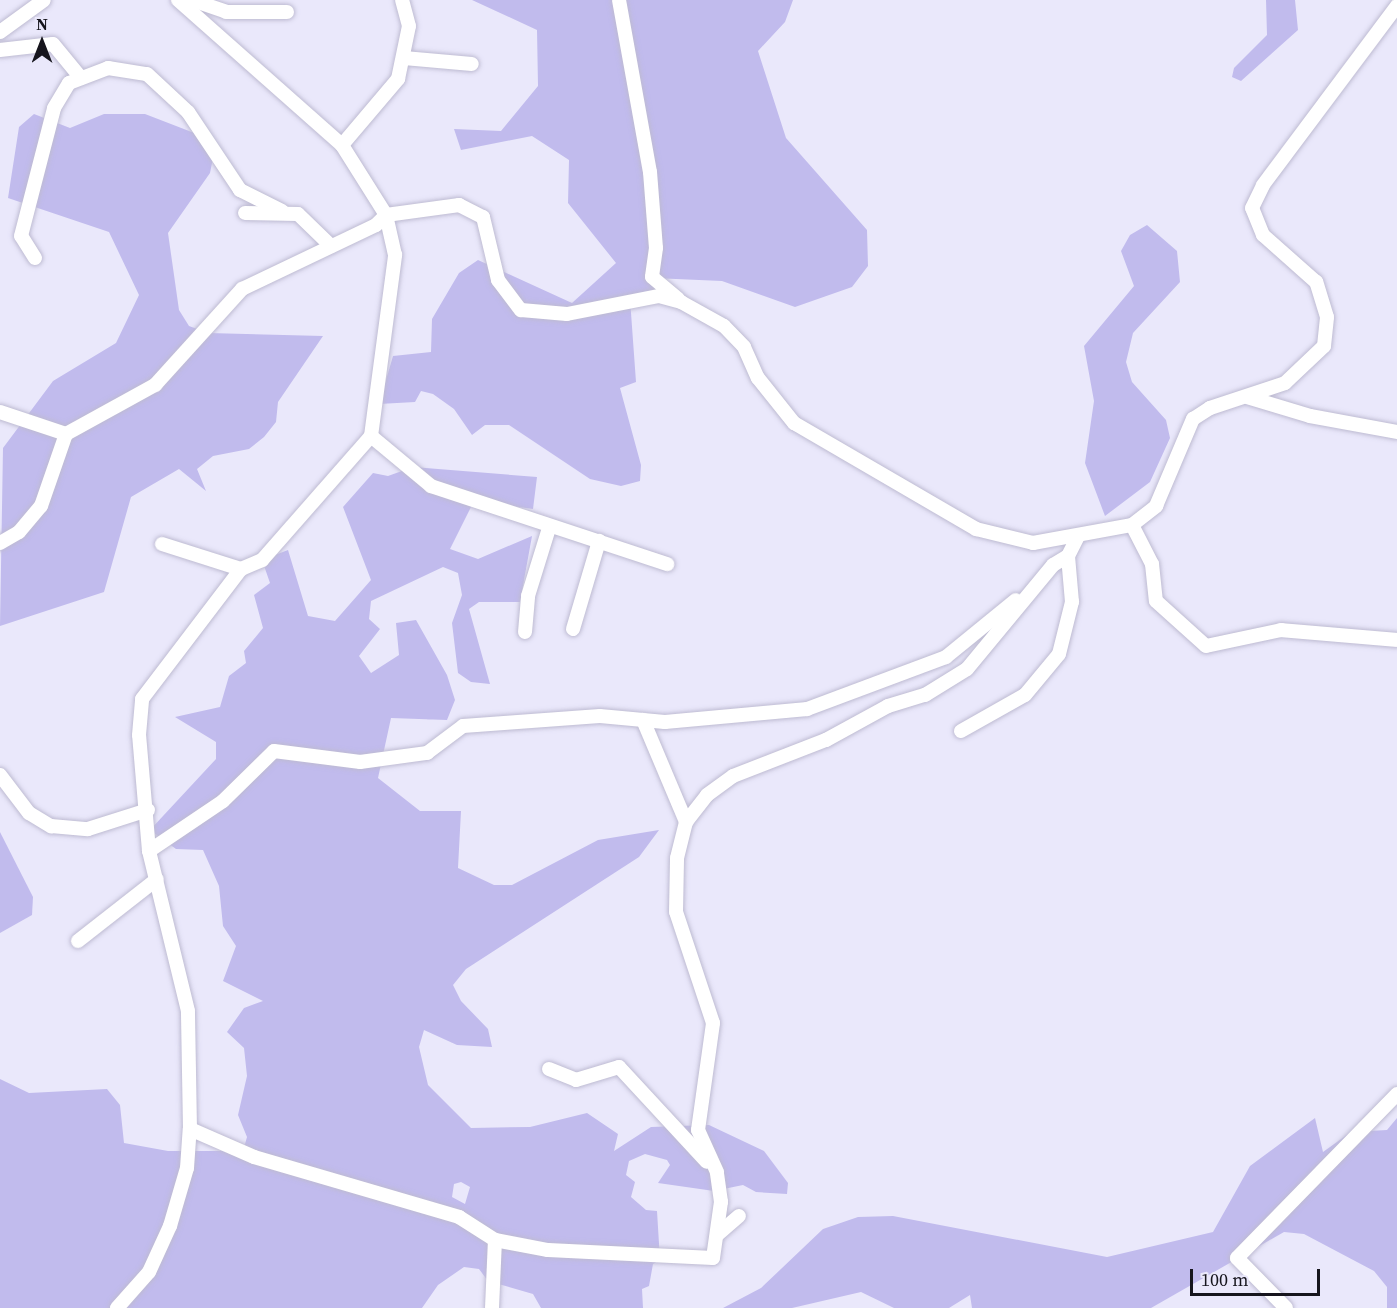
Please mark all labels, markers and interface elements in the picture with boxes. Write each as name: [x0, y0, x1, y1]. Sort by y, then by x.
north arrow: [12, 12, 72, 72]
text: N: [36, 13, 48, 35]
scale bar: [1193, 1257, 1324, 1295]
text: 100 m: [1201, 1267, 1248, 1292]

